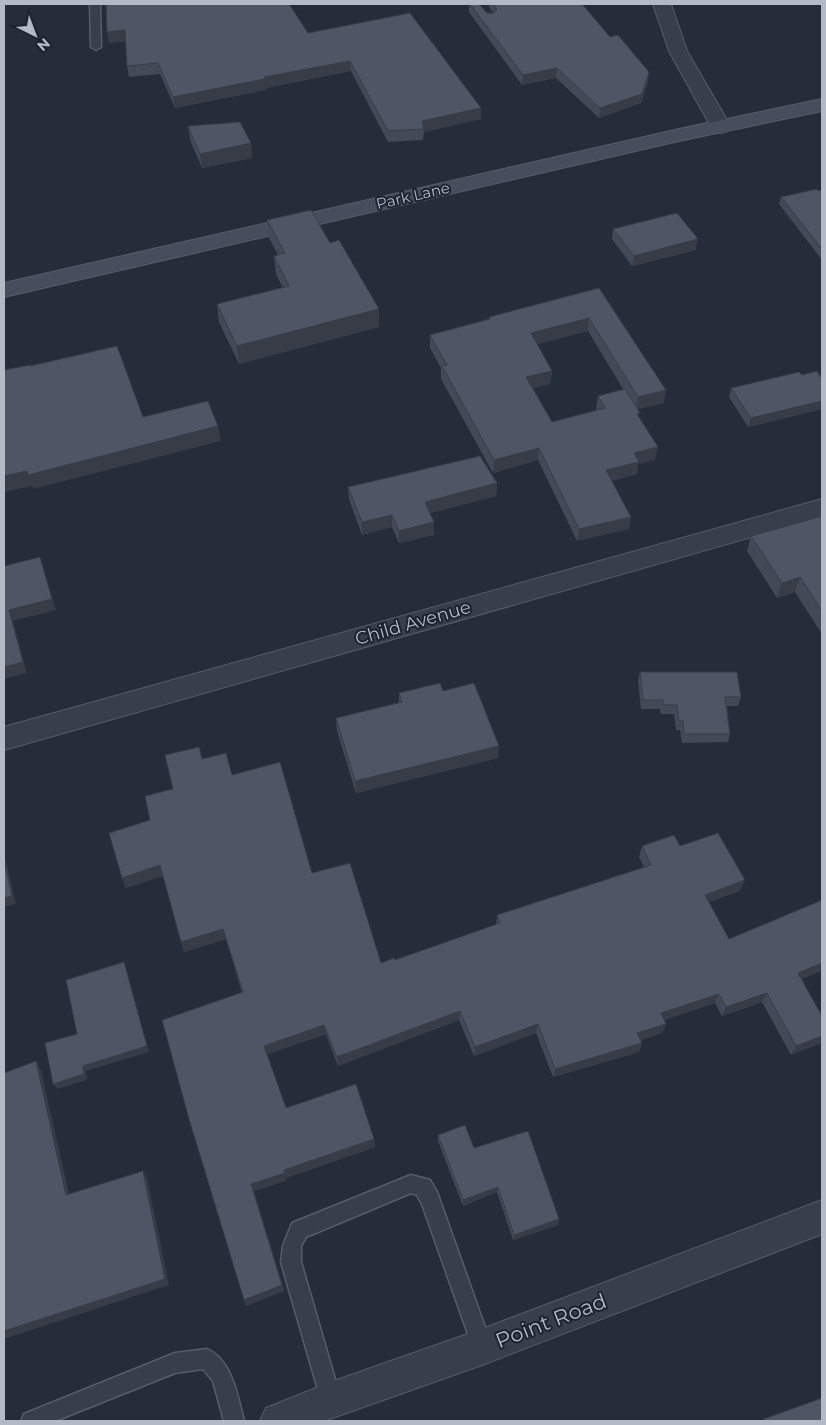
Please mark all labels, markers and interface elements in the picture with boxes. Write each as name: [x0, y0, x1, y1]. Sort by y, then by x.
north arrow: [10, 10, 60, 60]
text: N: [33, 34, 54, 55]
street label: Park Lane: [374, 178, 452, 213]
street label: Child Avenue: [353, 596, 474, 650]
street label: Point Road: [492, 1288, 610, 1353]

